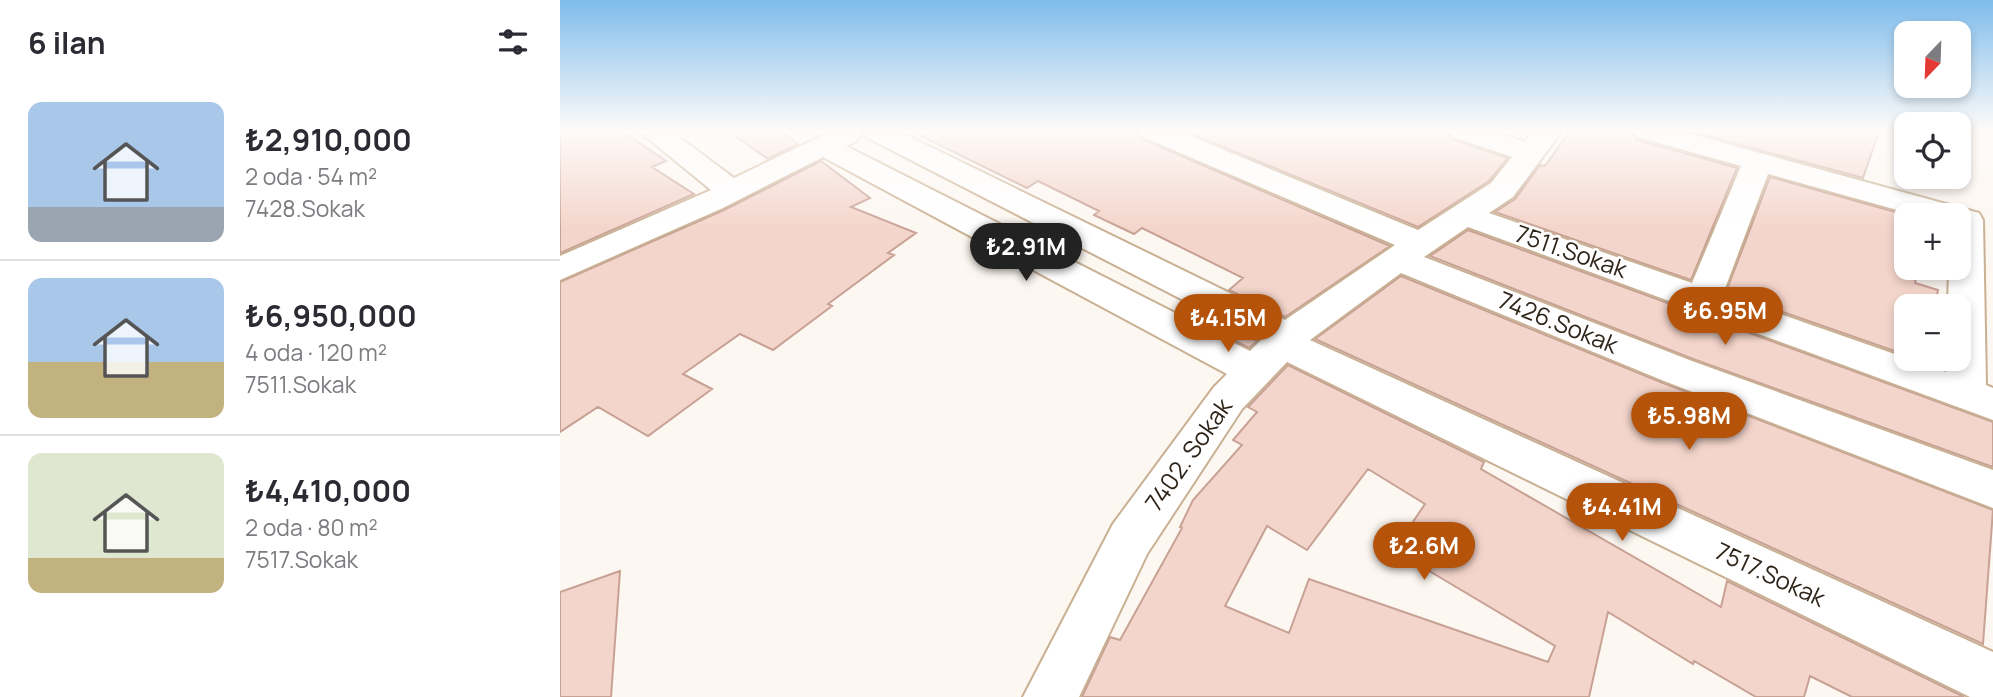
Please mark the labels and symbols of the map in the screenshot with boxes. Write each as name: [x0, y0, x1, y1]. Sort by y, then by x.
north arrow: [1894, 21, 1970, 98]
street label: 7511.Sokak: [1511, 216, 1633, 285]
pin: ₺2.91M: [969, 224, 1083, 283]
street label: 7426.Sokak: [1494, 283, 1624, 361]
pin: ₺6.95M: [1668, 288, 1782, 347]
pin: ₺4.15M: [1171, 294, 1285, 354]
street label: 7402. Sokak: [1137, 390, 1239, 517]
pin: ₺5.98M: [1632, 392, 1746, 452]
pin: ₺4.41M: [1565, 484, 1679, 543]
pin: ₺2.6M: [1375, 522, 1473, 582]
street label: 7517.Sokak: [1710, 534, 1832, 614]

